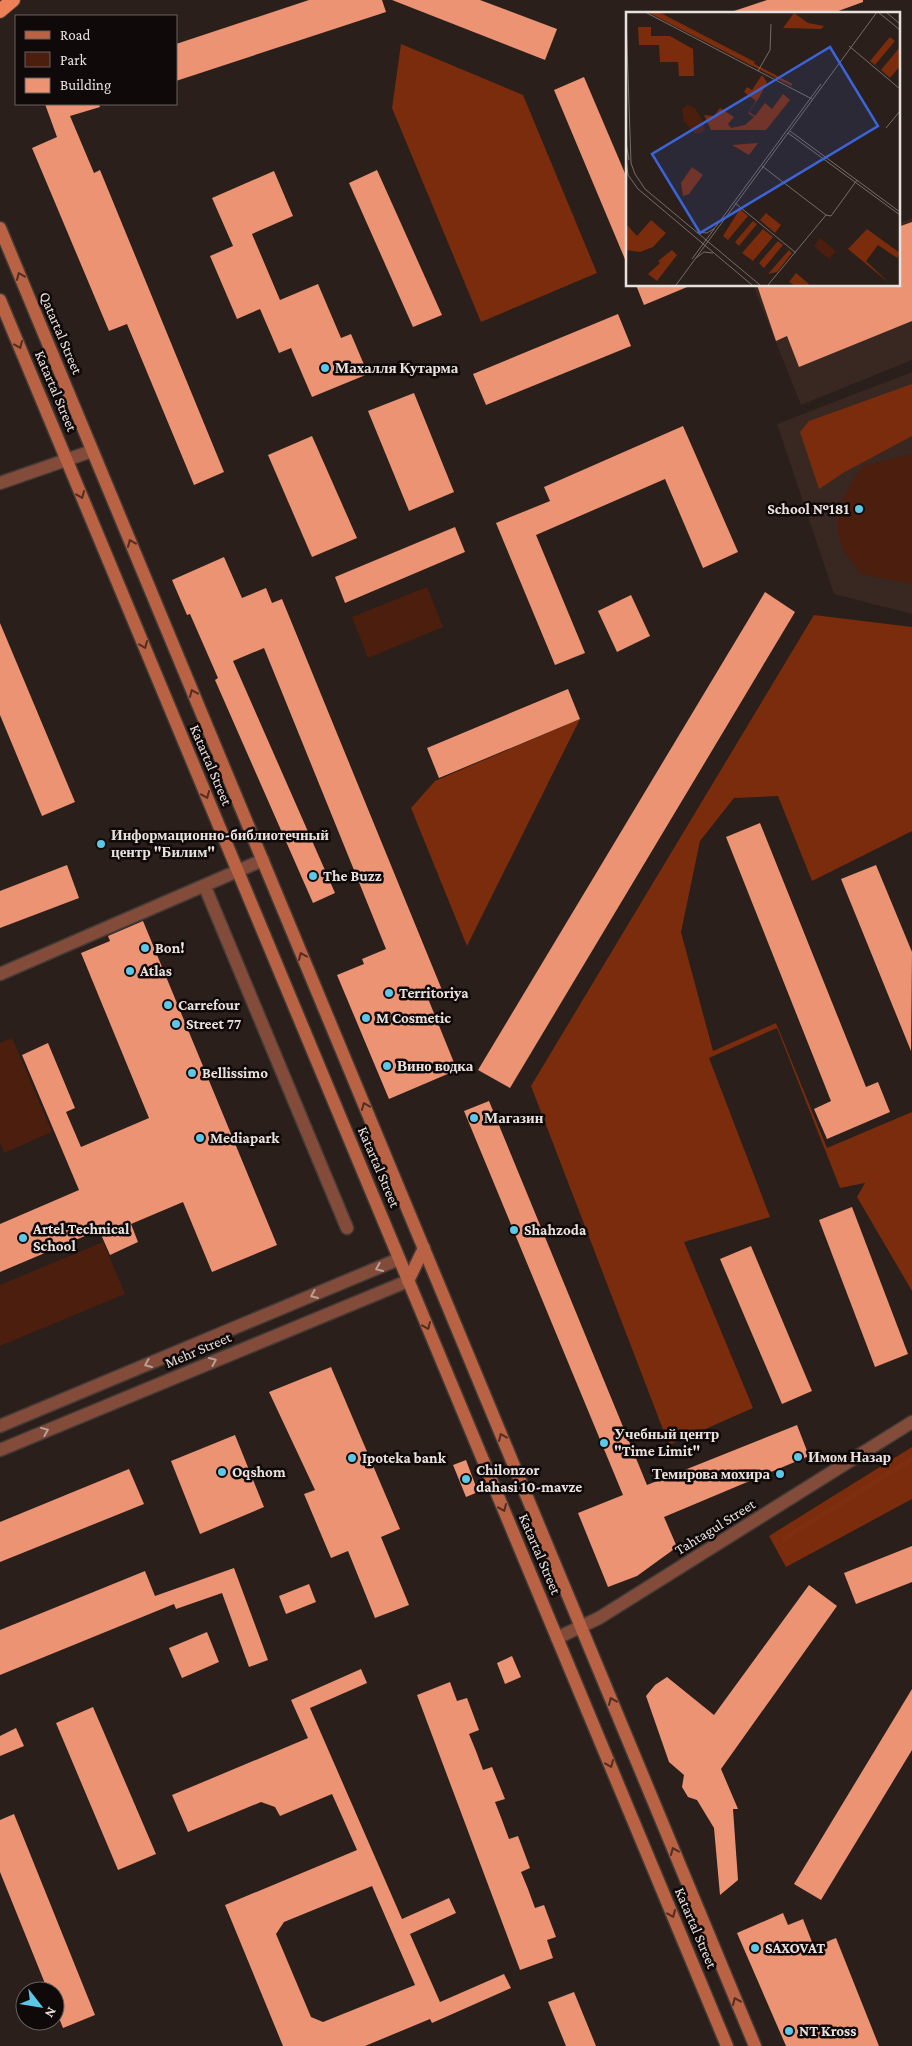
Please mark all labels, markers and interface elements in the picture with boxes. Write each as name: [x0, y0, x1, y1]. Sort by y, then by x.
inset map: [626, 12, 900, 286]
legend: [15, 15, 178, 105]
text: Road: [60, 27, 91, 43]
text: Park: [60, 52, 87, 68]
text: Building: [60, 77, 111, 94]
one-way arrow: [16, 272, 26, 281]
street label: Qatartal Street: [36, 289, 86, 378]
one-way arrow: [12, 340, 23, 349]
street label: Katartal Street: [32, 348, 81, 435]
place label: Махалля Кутарма: [335, 360, 459, 376]
marker: Махалля Кутарма: [319, 362, 331, 374]
one-way arrow: [75, 490, 85, 499]
place label: School №181: [767, 501, 849, 517]
marker: School №181: [853, 503, 865, 515]
one-way arrow: [126, 539, 137, 548]
one-way arrow: [137, 640, 148, 649]
one-way arrow: [189, 689, 199, 698]
street label: Katartal Street: [187, 722, 236, 809]
one-way arrow: [200, 790, 210, 799]
place label: Информационно-библиотечный центр "Билим": [111, 827, 329, 860]
marker: Информационно-библиотечный центр "Билим": [95, 838, 107, 850]
place label: The Buzz: [323, 868, 382, 884]
marker: The Buzz: [307, 870, 319, 882]
place label: Bon!: [155, 940, 185, 956]
marker: Bon!: [139, 942, 151, 954]
one-way arrow: [298, 952, 309, 961]
place label: Atlas: [139, 963, 172, 979]
marker: Atlas: [124, 965, 136, 977]
place label: Territoriya: [399, 985, 469, 1001]
marker: Territoriya: [383, 987, 395, 999]
place label: Carrefour: [178, 997, 240, 1013]
marker: Carrefour: [162, 999, 174, 1011]
place label: M Cosmetic: [376, 1010, 451, 1026]
marker: M Cosmetic: [360, 1012, 372, 1024]
place label: Street 77: [186, 1016, 241, 1032]
marker: Street 77: [170, 1018, 182, 1030]
place label: Вино водка: [397, 1058, 474, 1074]
marker: Вино водка: [381, 1060, 393, 1072]
place label: Bellissimo: [202, 1065, 268, 1081]
marker: Bellissimo: [186, 1067, 198, 1079]
one-way arrow: [360, 1102, 371, 1111]
place label: Магазин: [484, 1110, 544, 1126]
marker: Магазин: [468, 1112, 480, 1124]
street label: Katartal Street: [355, 1124, 404, 1211]
place label: Mediapark: [210, 1130, 280, 1146]
marker: Mediapark: [194, 1132, 206, 1144]
place label: Artel Technical School: [32, 1221, 130, 1254]
place label: Shahzoda: [524, 1222, 587, 1238]
marker: Shahzoda: [508, 1224, 520, 1236]
marker: Artel Technical School: [17, 1232, 29, 1244]
one-way arrow: [375, 1261, 384, 1272]
one-way arrow: [310, 1288, 319, 1299]
one-way arrow: [421, 1321, 431, 1330]
street label: Mehr Street: [162, 1328, 234, 1371]
one-way arrow: [208, 1357, 217, 1368]
one-way arrow: [144, 1358, 153, 1368]
place label: Учебный центр "Time Limit": [614, 1426, 719, 1459]
one-way arrow: [40, 1427, 49, 1438]
one-way arrow: [498, 1433, 508, 1442]
marker: Учебный центр "Time Limit": [598, 1437, 610, 1449]
place label: Имом Назар: [808, 1449, 891, 1465]
place label: Ipoteka bank: [362, 1450, 447, 1466]
marker: Имом Назар: [792, 1451, 804, 1463]
marker: Ipoteka bank: [346, 1452, 358, 1464]
place label: Chilonzor dahasi 10-mavze: [476, 1462, 582, 1495]
place label: Oqshom: [232, 1464, 286, 1480]
marker: Oqshom: [216, 1466, 228, 1478]
place label: Темирова мохира: [652, 1466, 770, 1482]
marker: Темирова мохира: [774, 1468, 786, 1480]
marker: Chilonzor dahasi 10-mavze: [460, 1473, 472, 1485]
street label: Tahtagul Street: [672, 1495, 759, 1559]
one-way arrow: [497, 1503, 507, 1512]
street label: Katartal Street: [516, 1511, 565, 1598]
one-way arrow: [607, 1697, 618, 1706]
one-way arrow: [603, 1759, 614, 1768]
one-way arrow: [669, 1847, 680, 1856]
street label: Katartal Street: [672, 1885, 721, 1972]
one-way arrow: [666, 1909, 676, 1918]
place label: SAXOVAT: [765, 1940, 825, 1956]
marker: SAXOVAT: [749, 1942, 761, 1954]
north arrow: [15, 1981, 65, 2031]
one-way arrow: [732, 1997, 742, 2006]
text: N: [42, 2004, 60, 2021]
place label: NT Kross: [799, 2023, 856, 2039]
marker: NT Kross: [783, 2025, 795, 2037]

